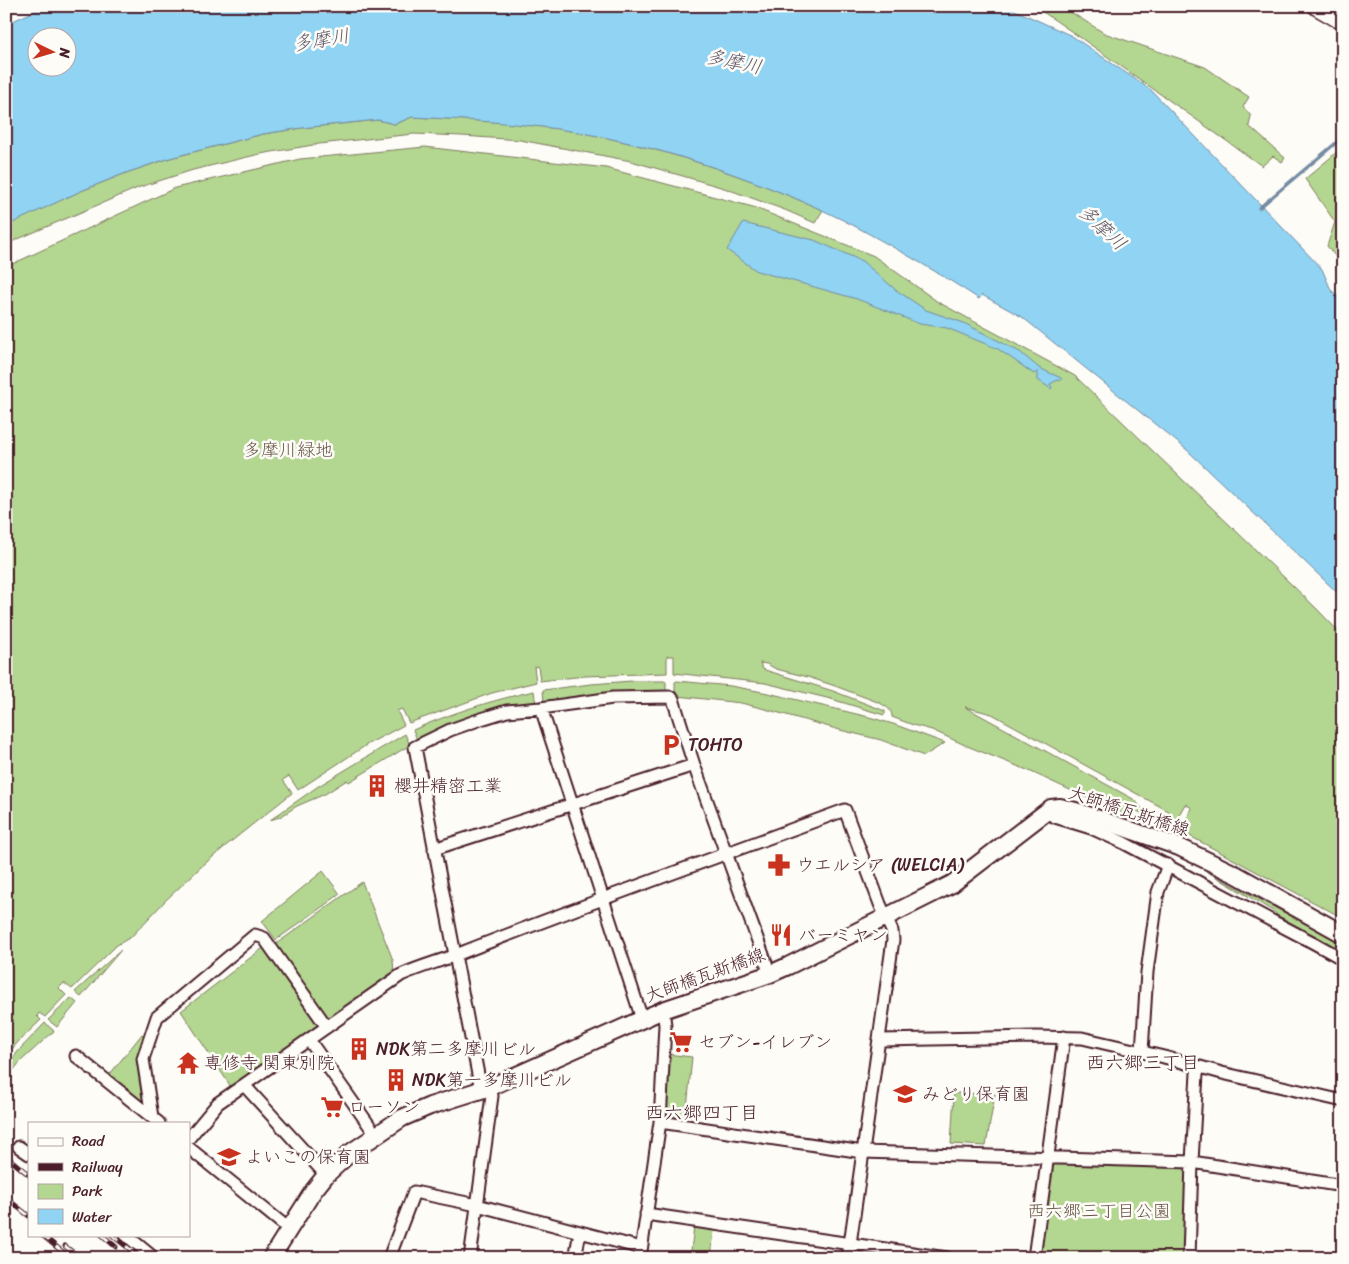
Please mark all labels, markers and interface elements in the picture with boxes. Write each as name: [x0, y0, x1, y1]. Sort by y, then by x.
water label: 多摩川: [290, 19, 352, 60]
north arrow: [28, 28, 78, 78]
water label: 多摩川: [703, 39, 765, 84]
text: N: [52, 46, 77, 59]
water label: 多摩川: [1071, 196, 1135, 259]
park label: 多摩川緑地: [243, 434, 333, 466]
place label: TOHTO: [688, 729, 743, 761]
parking icon: TOHTO: [658, 732, 684, 758]
place label: 櫻井精密工業: [394, 770, 502, 802]
building icon: 櫻井精密工業: [364, 773, 390, 799]
street label: 大師橋瓦斯橋線: [1064, 776, 1194, 846]
place label: ウエルシア (WELCIA): [796, 849, 965, 881]
pharmacy icon: ウエルシア (WELCIA): [766, 852, 792, 878]
place label: バーミヤン: [798, 919, 888, 951]
restaurant icon: バーミヤン: [768, 922, 794, 948]
street label: 大師橋瓦斯橋線: [640, 938, 770, 1012]
place label: セブン-イレブン: [698, 1026, 832, 1058]
supermarket icon: セブン-イレブン: [668, 1029, 694, 1055]
place label: NDK第二多摩川ビル: [376, 1033, 536, 1065]
building icon: NDK第二多摩川ビル: [346, 1036, 372, 1062]
district label: 西六郷三丁目: [1086, 1046, 1200, 1079]
place label: 専修寺 関東別院: [204, 1047, 335, 1079]
temple icon: 専修寺 関東別院: [175, 1050, 201, 1076]
place label: NDK第一多摩川ビル: [412, 1064, 572, 1096]
building icon: NDK第一多摩川ビル: [383, 1067, 409, 1093]
place label: みどり保育園: [922, 1078, 1030, 1110]
school or university icon: みどり保育園: [892, 1081, 918, 1107]
place label: ローソン: [348, 1091, 420, 1123]
supermarket icon: ローソン: [319, 1094, 345, 1120]
district label: 西六郷四丁目: [645, 1096, 759, 1129]
legend: [28, 1122, 190, 1236]
text: Road: [72, 1128, 105, 1154]
place label: よいこの保育園: [245, 1141, 371, 1173]
school or university icon: よいこの保育園: [216, 1144, 242, 1170]
text: Railway: [72, 1154, 123, 1180]
text: Park: [72, 1178, 103, 1204]
park label: 西六郷三丁目公園: [1027, 1195, 1171, 1227]
text: Water: [72, 1204, 112, 1230]

